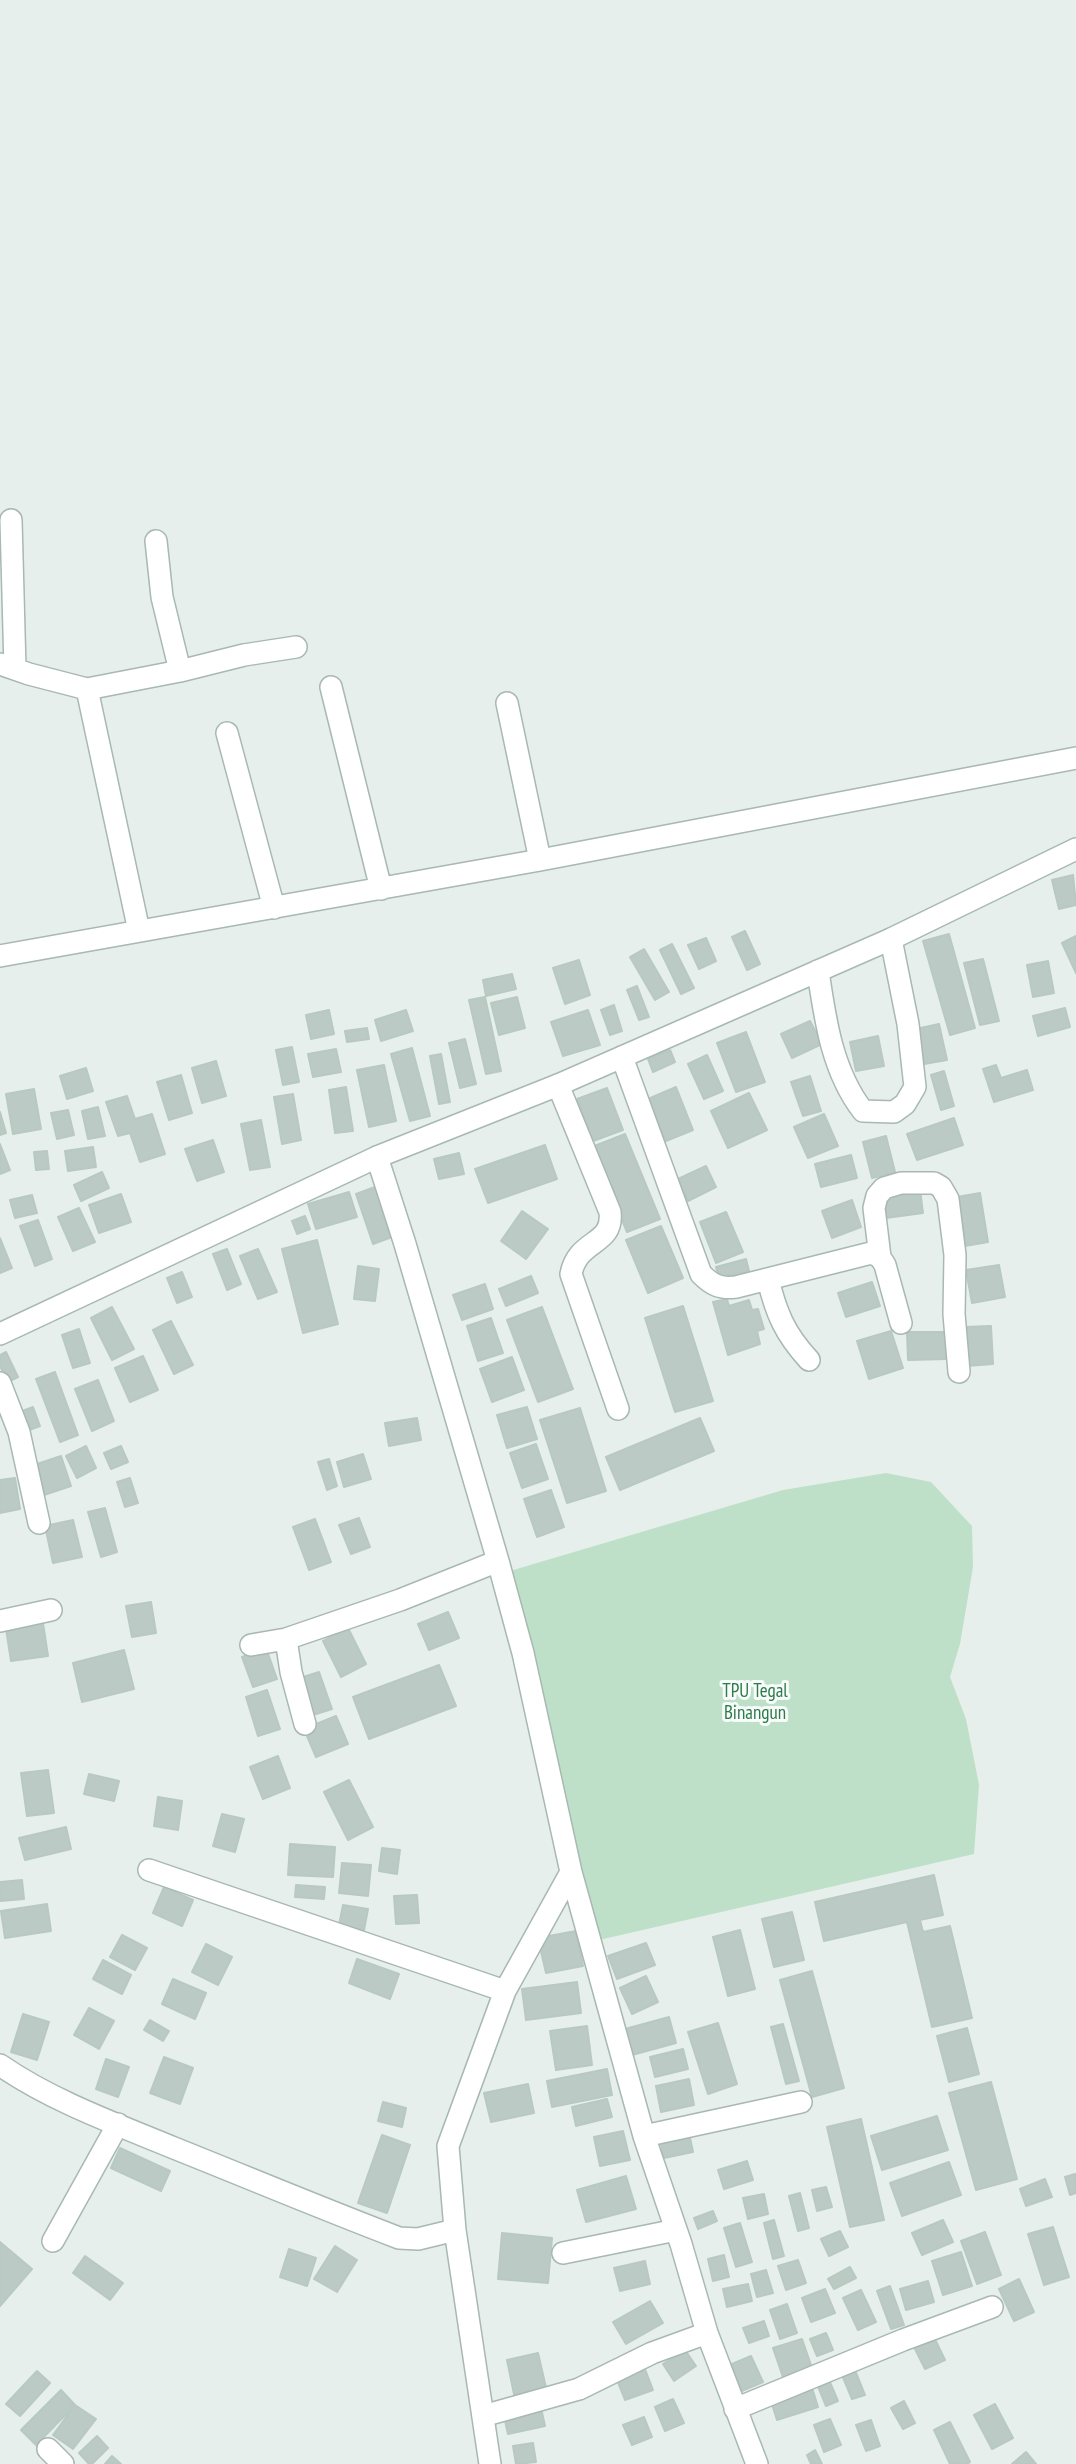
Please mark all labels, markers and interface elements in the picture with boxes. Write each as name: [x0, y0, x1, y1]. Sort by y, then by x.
park label: TPU Tegal Binangun: [722, 1681, 788, 1725]

